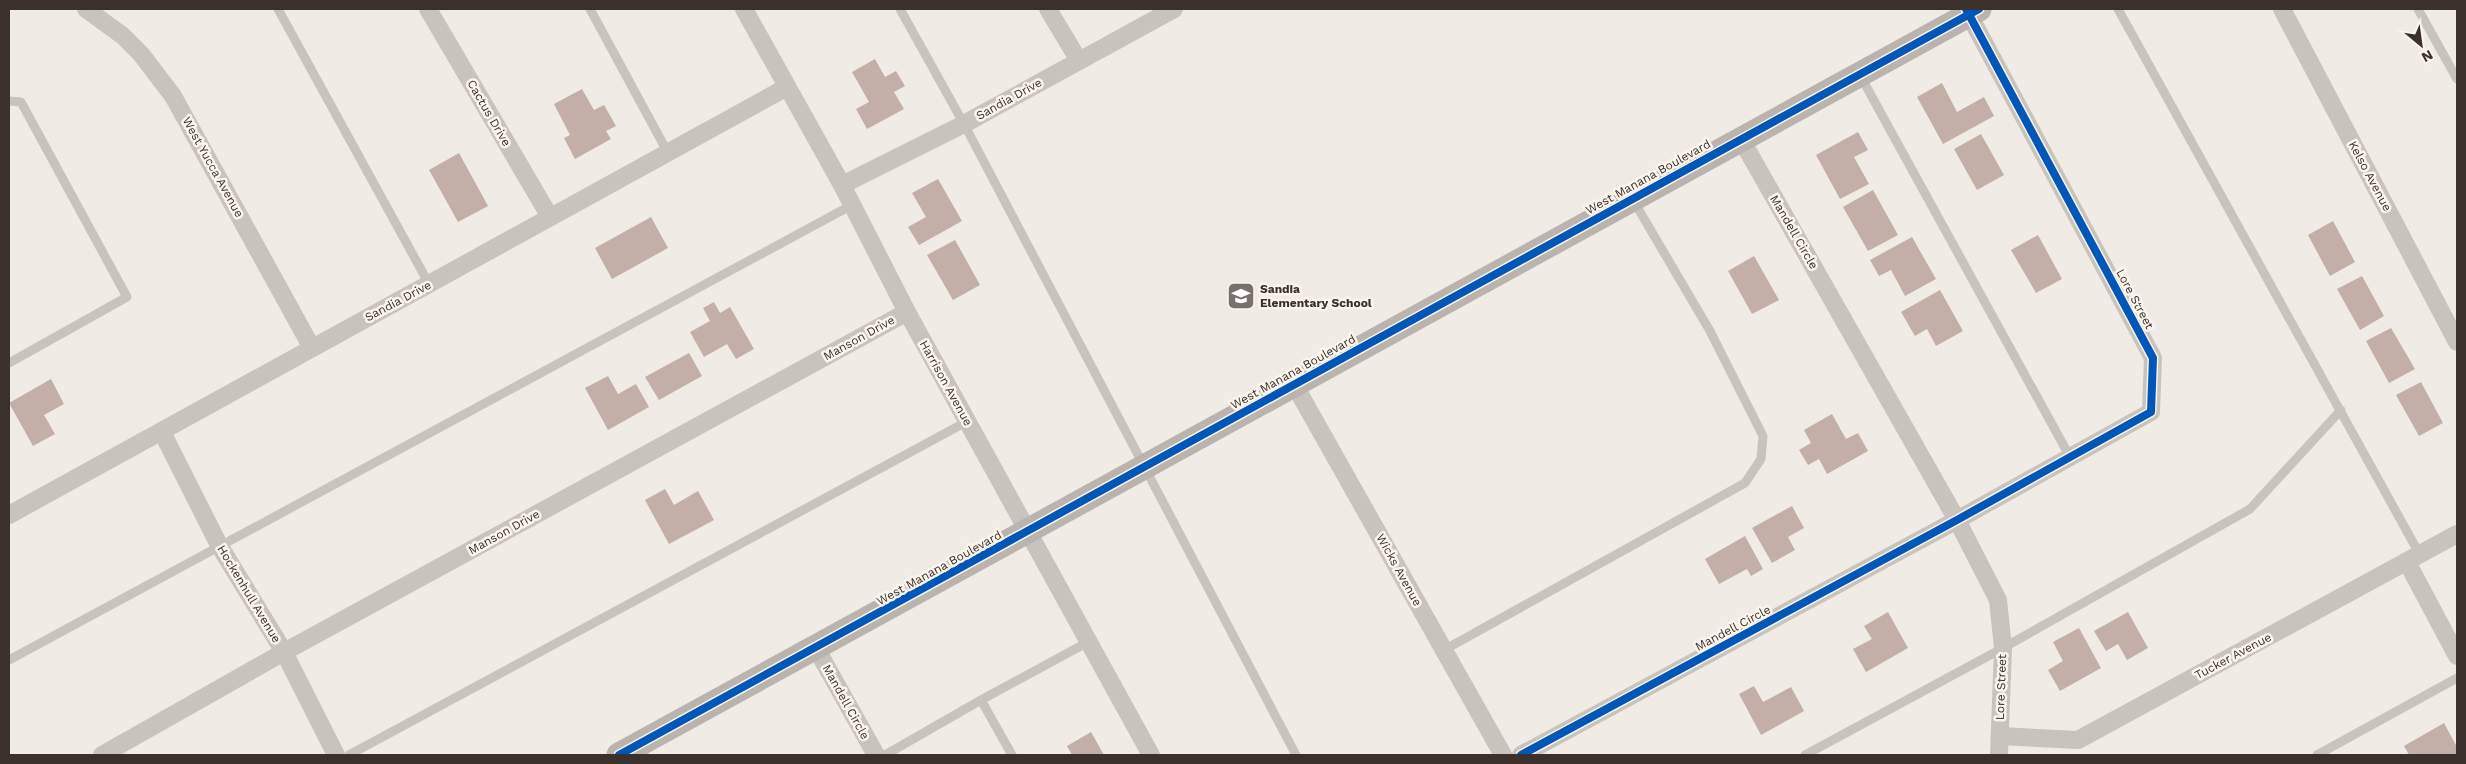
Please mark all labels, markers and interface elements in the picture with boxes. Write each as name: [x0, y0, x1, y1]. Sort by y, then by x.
north arrow: [2396, 20, 2446, 70]
text: N: [2419, 47, 2436, 66]
street label: Sandia Drive: [974, 75, 1044, 123]
street label: Cactus Drive: [464, 77, 514, 149]
street label: West Yucca Avenue: [180, 114, 246, 220]
street label: West Manana Boulevard: [1583, 137, 1713, 217]
street label: Kelso Avenue: [2346, 138, 2394, 214]
street label: Mandell Circle: [1767, 192, 1821, 272]
street label: Lore Street: [2113, 267, 2157, 331]
street label: Sandia Drive: [362, 278, 434, 324]
school or university icon: Sandia Elementary School: [1226, 281, 1256, 311]
place label: Sandia Elementary School: [1260, 282, 1372, 310]
street label: Manson Drive: [821, 313, 897, 363]
street label: West Manana Boulevard: [1228, 332, 1358, 412]
street label: Harrison Avenue: [917, 338, 975, 428]
street label: Manson Drive: [466, 507, 542, 557]
street label: West Manana Boulevard: [874, 528, 1004, 608]
street label: Wicks Avenue: [1373, 531, 1425, 609]
street label: Hockenhull Avenue: [214, 543, 284, 645]
street label: Mandell Circle: [1693, 602, 1773, 654]
street label: Tucker Avenue: [2192, 630, 2274, 682]
street label: Lore Street: [1993, 654, 2009, 720]
street label: Mandell Circle: [820, 662, 872, 742]

